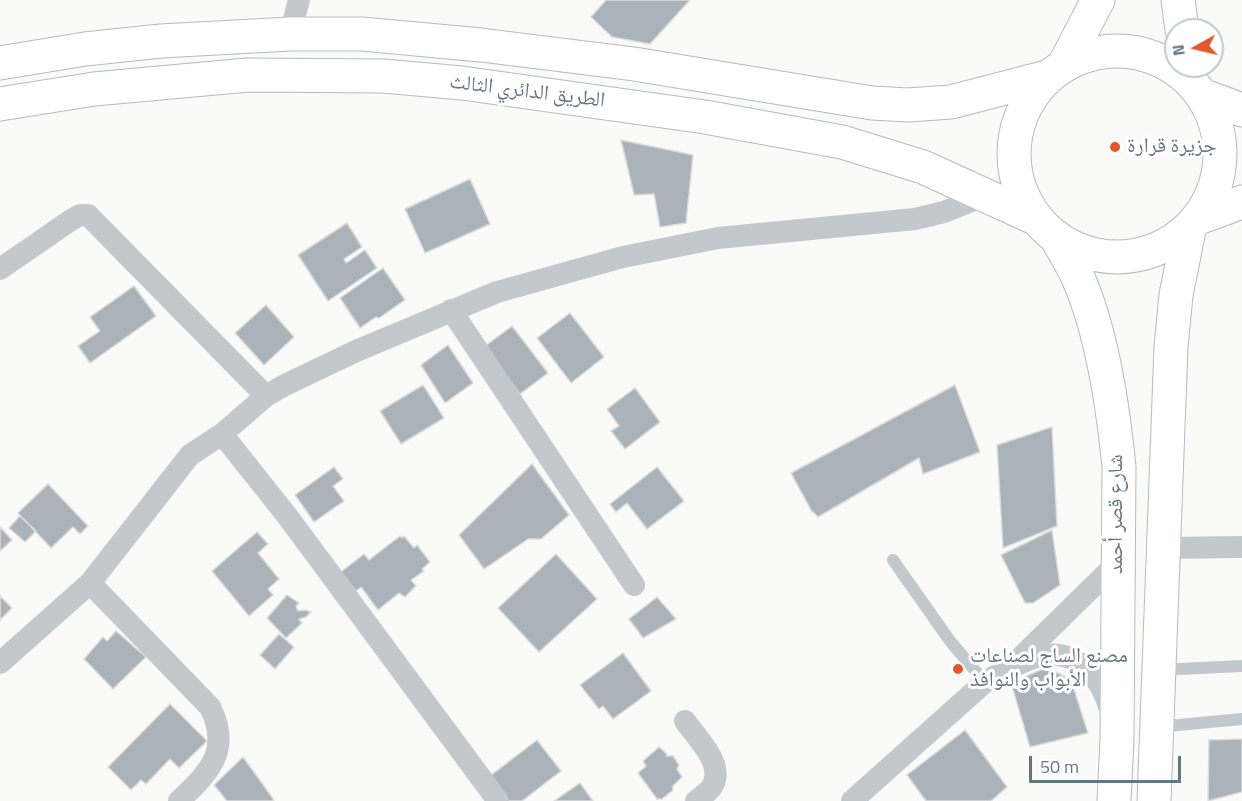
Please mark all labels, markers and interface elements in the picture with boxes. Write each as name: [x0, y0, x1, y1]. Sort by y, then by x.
north arrow: [1164, 18, 1224, 78]
text: N: [1166, 43, 1191, 57]
street label: الطريق الدائري الثالث: [448, 70, 606, 114]
place label: جزيرة قرارة: [1127, 134, 1217, 160]
marker: جزيرة قرارة: [1108, 140, 1122, 154]
street label: شارع قصر أحمد: [1104, 454, 1130, 574]
place label: مصنع الساج لصناعات الأبواب والنوافذ: [970, 644, 1128, 694]
marker: مصنع الساج لصناعات الأبواب والنوافذ: [951, 662, 965, 676]
scale bar: [1032, 744, 1184, 782]
text: 50 m: [1040, 753, 1079, 780]

